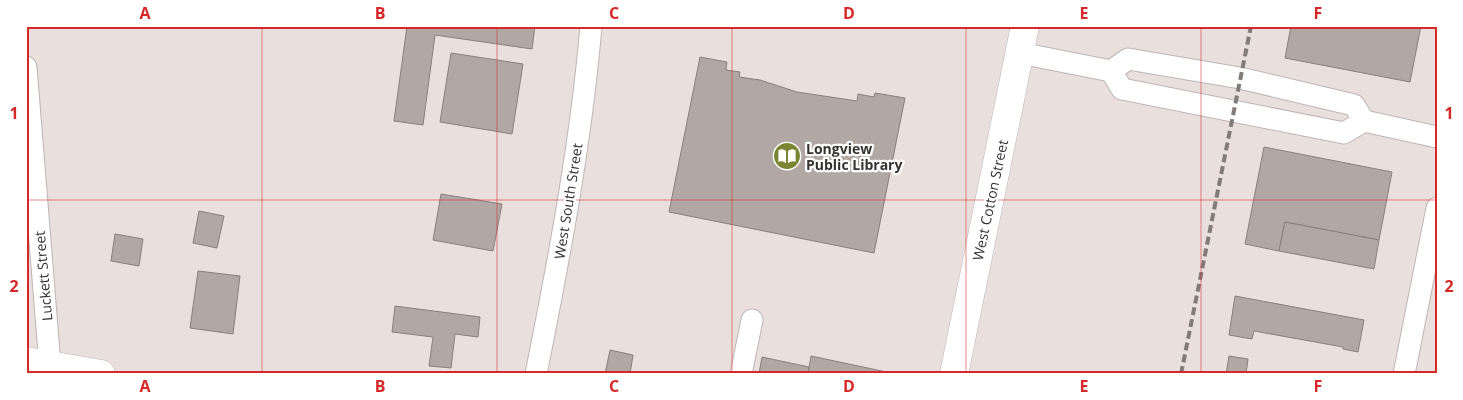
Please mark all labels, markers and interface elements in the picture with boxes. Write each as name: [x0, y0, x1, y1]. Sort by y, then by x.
text: A: [139, 2, 151, 24]
text: B: [375, 2, 385, 24]
text: C: [609, 2, 619, 24]
text: D: [843, 2, 855, 24]
text: E: [1080, 2, 1089, 24]
text: F: [1314, 2, 1322, 24]
text: 1: [9, 102, 19, 124]
text: 1: [1444, 102, 1454, 124]
street label: West Cotton Street: [968, 138, 1012, 262]
place label: Longview Public Library: [806, 139, 902, 174]
library icon: Longview Public Library: [772, 141, 802, 171]
street label: West South Street: [549, 142, 587, 260]
street label: Luckett Street: [30, 230, 56, 322]
text: 2: [9, 275, 19, 297]
text: 2: [1444, 275, 1454, 297]
text: A: [139, 375, 151, 397]
text: B: [375, 375, 385, 397]
text: C: [609, 375, 619, 397]
text: D: [843, 375, 855, 397]
text: E: [1080, 375, 1089, 397]
text: F: [1314, 375, 1322, 397]

